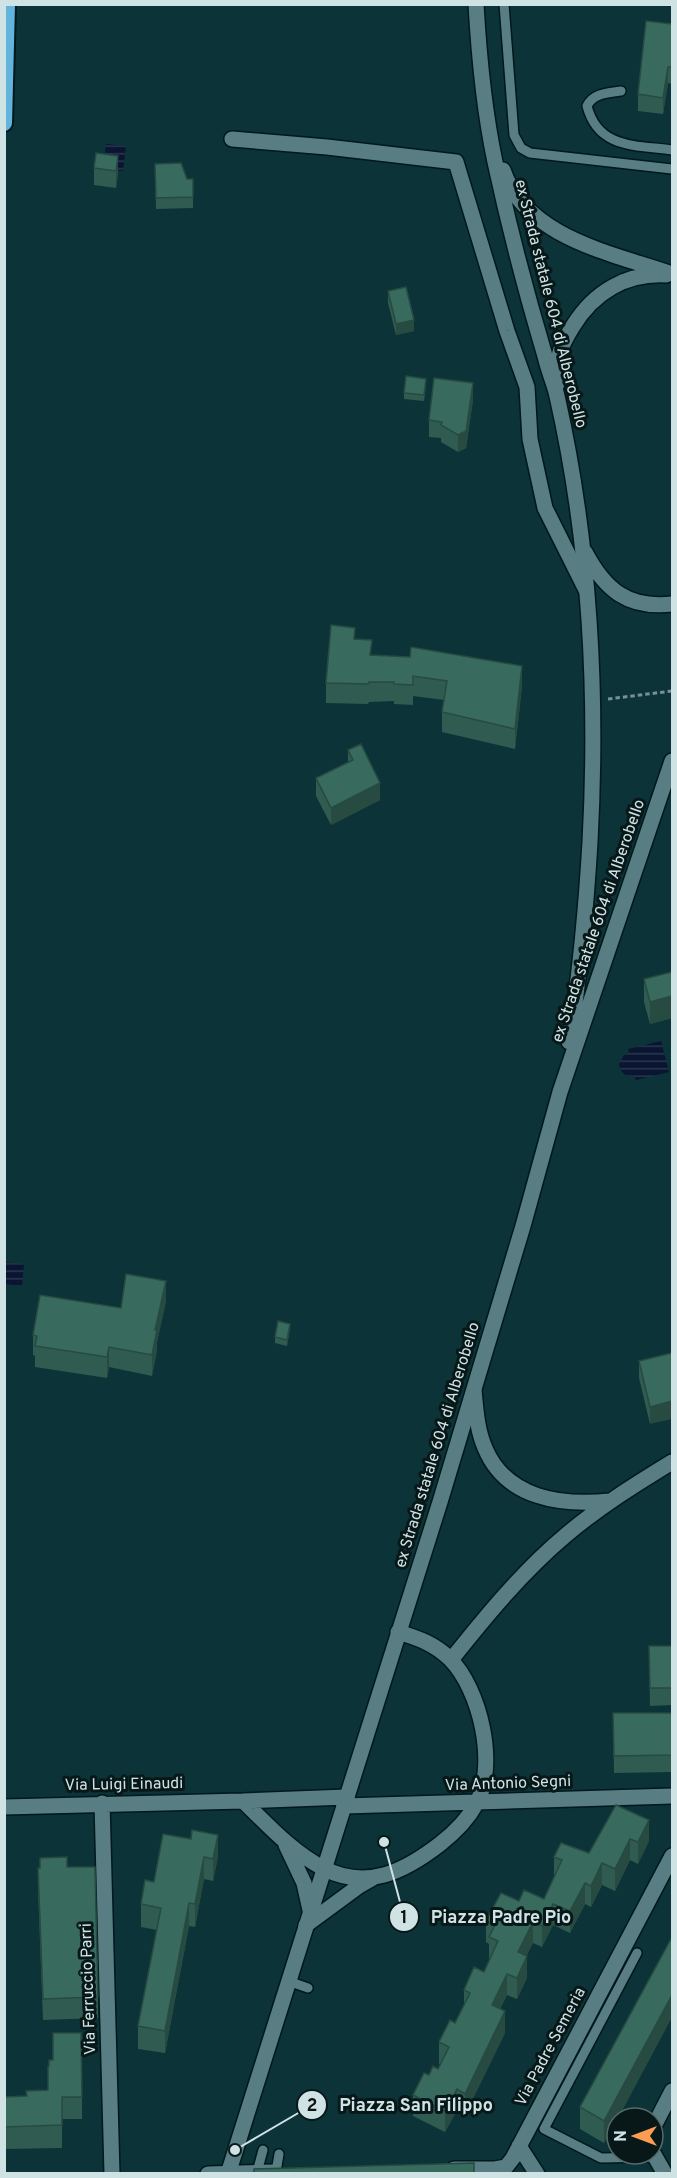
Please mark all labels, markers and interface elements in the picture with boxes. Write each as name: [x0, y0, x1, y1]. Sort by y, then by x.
street label: ex Strada statale 604 di Alberobello: [509, 178, 591, 431]
street label: ex Strada statale 604 di Alberobello: [548, 797, 650, 1045]
street label: ex Strada statale 604 di Alberobello: [391, 1320, 485, 1570]
street label: Via Antonio Segni: [444, 1772, 572, 1796]
street label: Via Luigi Einaudi: [65, 1774, 183, 1796]
callout: Piazza Padre Pio: [389, 1899, 583, 1935]
text: 1: [400, 1907, 408, 1930]
text: Piazza Padre Pio: [431, 1907, 571, 1930]
street label: Via Ferruccio Parri: [77, 1923, 101, 2055]
street label: Via Padre Semeria: [511, 1984, 591, 2110]
callout: Piazza San Filippo: [297, 2087, 504, 2123]
text: 2: [306, 2095, 318, 2118]
text: Piazza San Filippo: [339, 2095, 493, 2118]
north arrow: [605, 2106, 665, 2166]
text: N: [612, 2130, 632, 2142]

